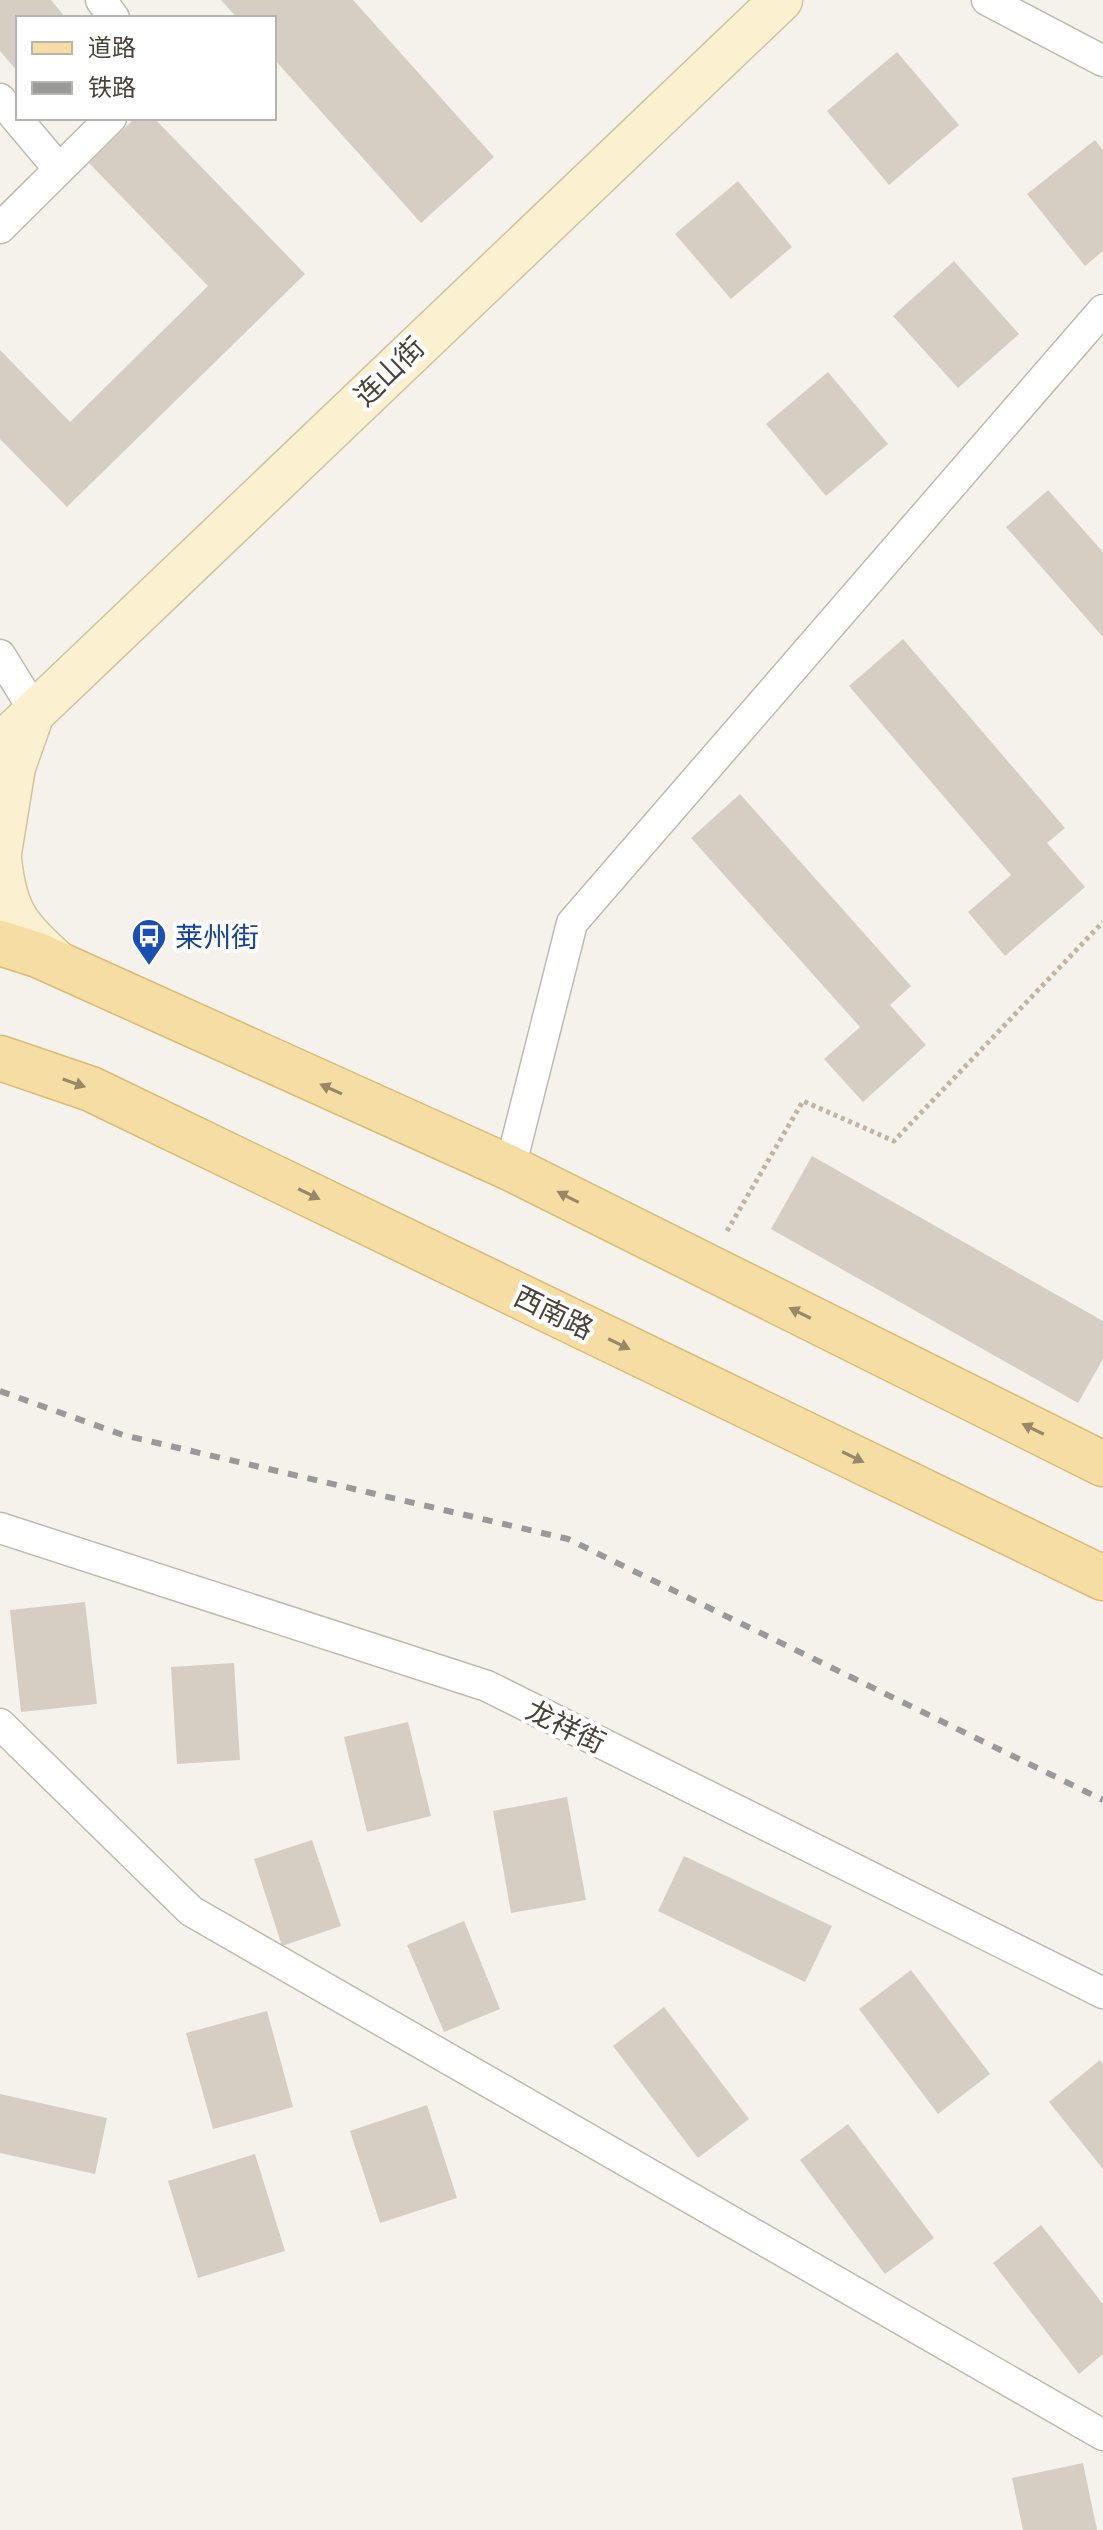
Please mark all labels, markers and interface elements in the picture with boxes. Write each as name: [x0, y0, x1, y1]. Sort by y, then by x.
legend: [16, 16, 276, 120]
text: 道路: [88, 32, 136, 63]
text: 铁路: [88, 72, 136, 103]
street label: 连山街: [346, 329, 432, 413]
bus stop icon: 莱州街: [130, 917, 168, 967]
place label: 莱州街: [175, 918, 259, 955]
one-way arrow: [62, 1078, 86, 1090]
one-way arrow: [320, 1082, 343, 1095]
one-way arrow: [297, 1187, 320, 1201]
one-way arrow: [556, 1190, 579, 1204]
street label: 西南路: [508, 1277, 600, 1347]
one-way arrow: [789, 1306, 812, 1320]
one-way arrow: [607, 1337, 630, 1351]
one-way arrow: [1022, 1422, 1045, 1436]
one-way arrow: [841, 1450, 864, 1464]
street label: 龙祥街: [520, 1691, 612, 1761]

